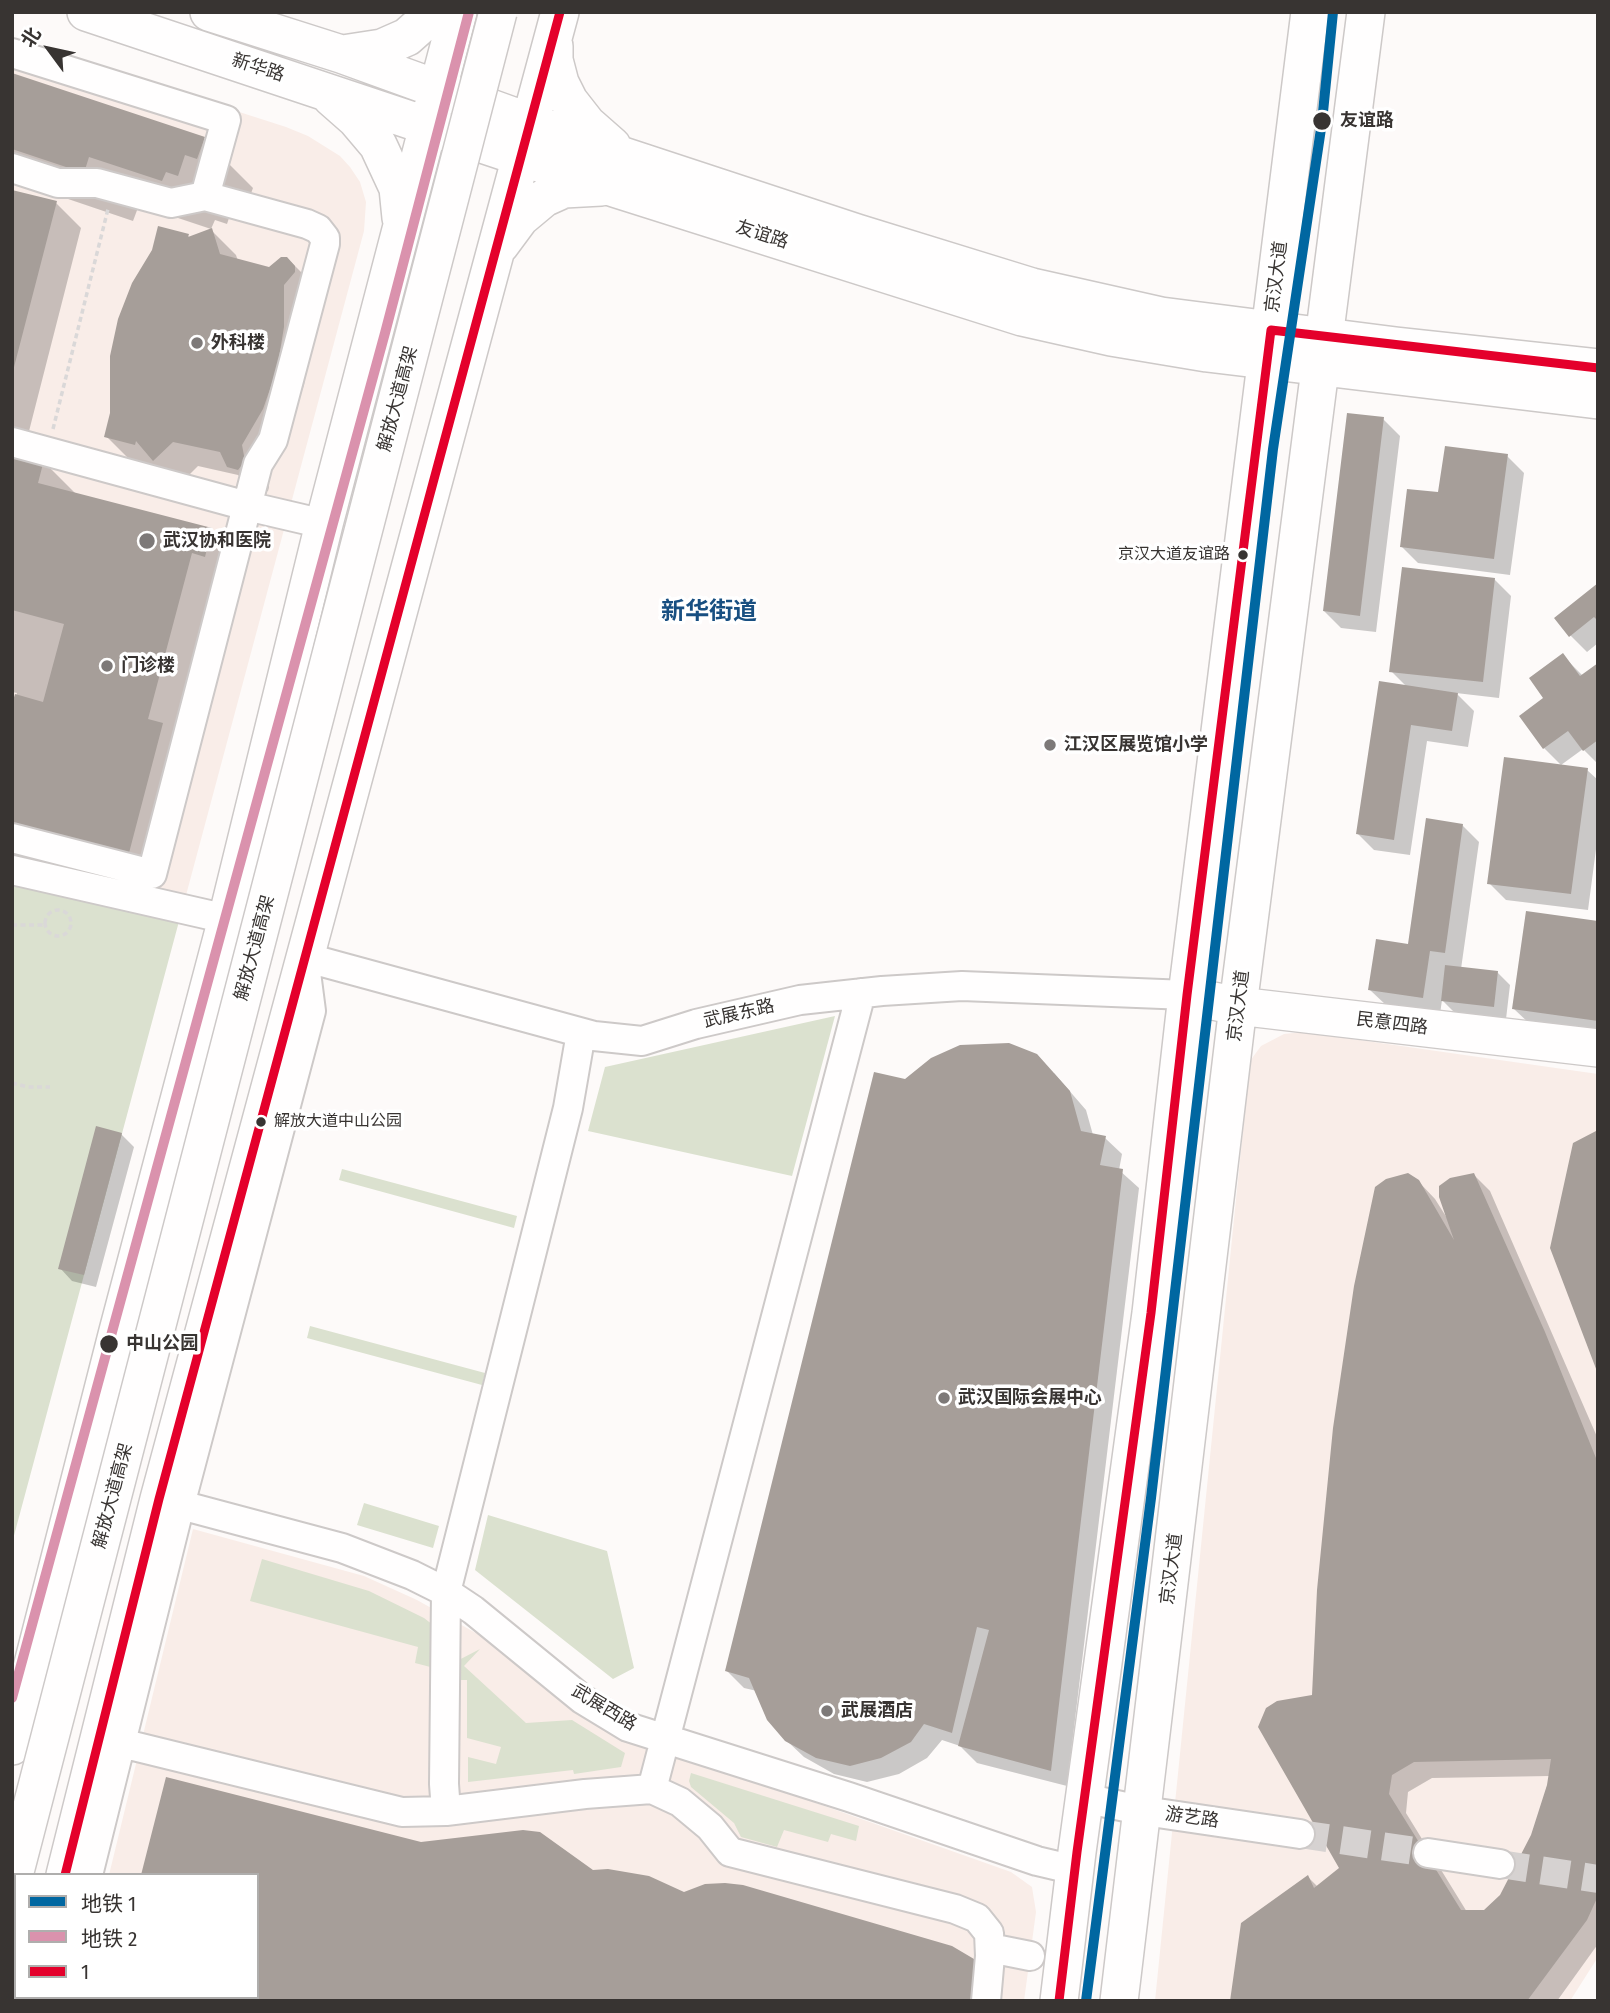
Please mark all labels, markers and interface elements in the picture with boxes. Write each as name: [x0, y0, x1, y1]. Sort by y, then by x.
north arrow: [14, 14, 84, 84]
text: 北: [16, 23, 46, 52]
street label: 新华路: [229, 49, 287, 87]
marker: 友谊路: [1311, 110, 1333, 132]
place label: 友谊路: [1340, 110, 1394, 132]
street label: 友谊路: [733, 216, 791, 254]
street label: 京汉大道: [1262, 240, 1292, 314]
place label: 外科楼: [211, 332, 265, 354]
marker: 外科楼: [189, 335, 205, 351]
street label: 解放大道高架: [374, 344, 422, 454]
place label: 武汉协和医院: [163, 530, 271, 552]
marker: 武汉协和医院: [137, 531, 157, 551]
place label: 京汉大道友谊路: [1118, 545, 1230, 565]
marker: 京汉大道友谊路: [1236, 548, 1250, 562]
district label: 新华街道: [661, 598, 757, 626]
place label: 门诊楼: [121, 655, 175, 677]
marker: 门诊楼: [99, 658, 115, 674]
place label: 江汉区展览馆小学: [1064, 734, 1208, 756]
marker: 江汉区展览馆小学: [1042, 737, 1058, 753]
street label: 解放大道高架: [231, 893, 279, 1003]
street label: 京汉大道: [1224, 969, 1254, 1043]
street label: 武展东路: [701, 995, 777, 1033]
street label: 民意四路: [1355, 1009, 1429, 1039]
place label: 解放大道中山公园: [274, 1112, 402, 1132]
marker: 解放大道中山公园: [254, 1115, 268, 1129]
marker: 中山公园: [98, 1333, 120, 1355]
place label: 中山公园: [126, 1333, 198, 1355]
place label: 武汉国际会展中心: [958, 1387, 1102, 1409]
marker: 武汉国际会展中心: [936, 1390, 952, 1406]
street label: 解放大道高架: [89, 1441, 137, 1551]
street label: 京汉大道: [1157, 1532, 1187, 1606]
street label: 武展西路: [568, 1680, 640, 1736]
place label: 武展酒店: [841, 1700, 913, 1722]
marker: 武展酒店: [819, 1703, 835, 1719]
street label: 游艺路: [1164, 1804, 1220, 1832]
legend: [14, 1873, 259, 1999]
text: 地铁 1: [81, 1891, 136, 1917]
text: 地铁 2: [81, 1926, 137, 1952]
text: 1: [81, 1959, 89, 1985]

